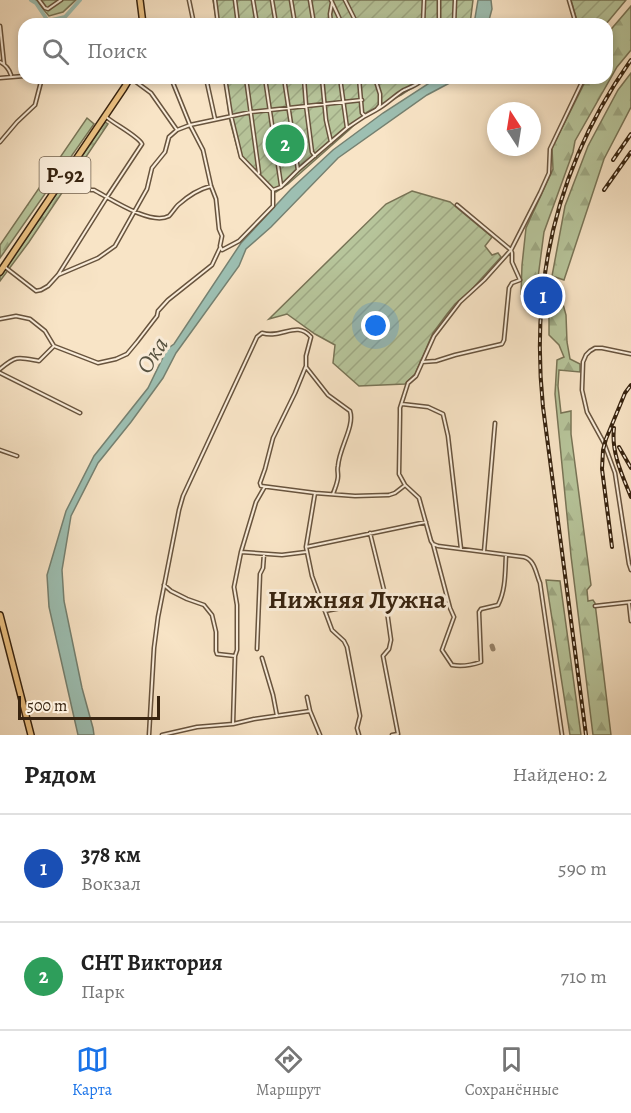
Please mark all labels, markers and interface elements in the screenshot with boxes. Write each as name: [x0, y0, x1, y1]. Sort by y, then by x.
search box: [18, 18, 613, 84]
icon: search: [39, 35, 72, 68]
text: Поиск: [87, 36, 147, 66]
north arrow: [487, 102, 541, 156]
pin: 2: [266, 122, 304, 166]
road number: Р-92: [40, 157, 90, 193]
pin: 1: [524, 274, 562, 318]
your location: [361, 311, 390, 340]
water label: Ока: [128, 330, 176, 380]
district label: Нижняя Лужна: [268, 582, 447, 617]
scale bar: [18, 693, 160, 720]
text: 500 m: [27, 695, 67, 717]
text: Рядом: [24, 757, 96, 792]
text: Найдено: 2: [512, 761, 607, 788]
text: 378 км: [81, 840, 141, 870]
text: 1: [40, 855, 47, 882]
text: 590 m: [558, 855, 607, 882]
text: Вокзал: [81, 870, 141, 897]
text: СНТ Виктория: [81, 948, 223, 978]
text: 2: [39, 963, 48, 990]
text: 710 m: [561, 963, 607, 990]
text: Парк: [81, 978, 125, 1005]
tab: Карта: [72, 1043, 112, 1101]
tab: Маршрут: [256, 1043, 321, 1101]
tab: Сохранённые: [465, 1043, 559, 1101]

